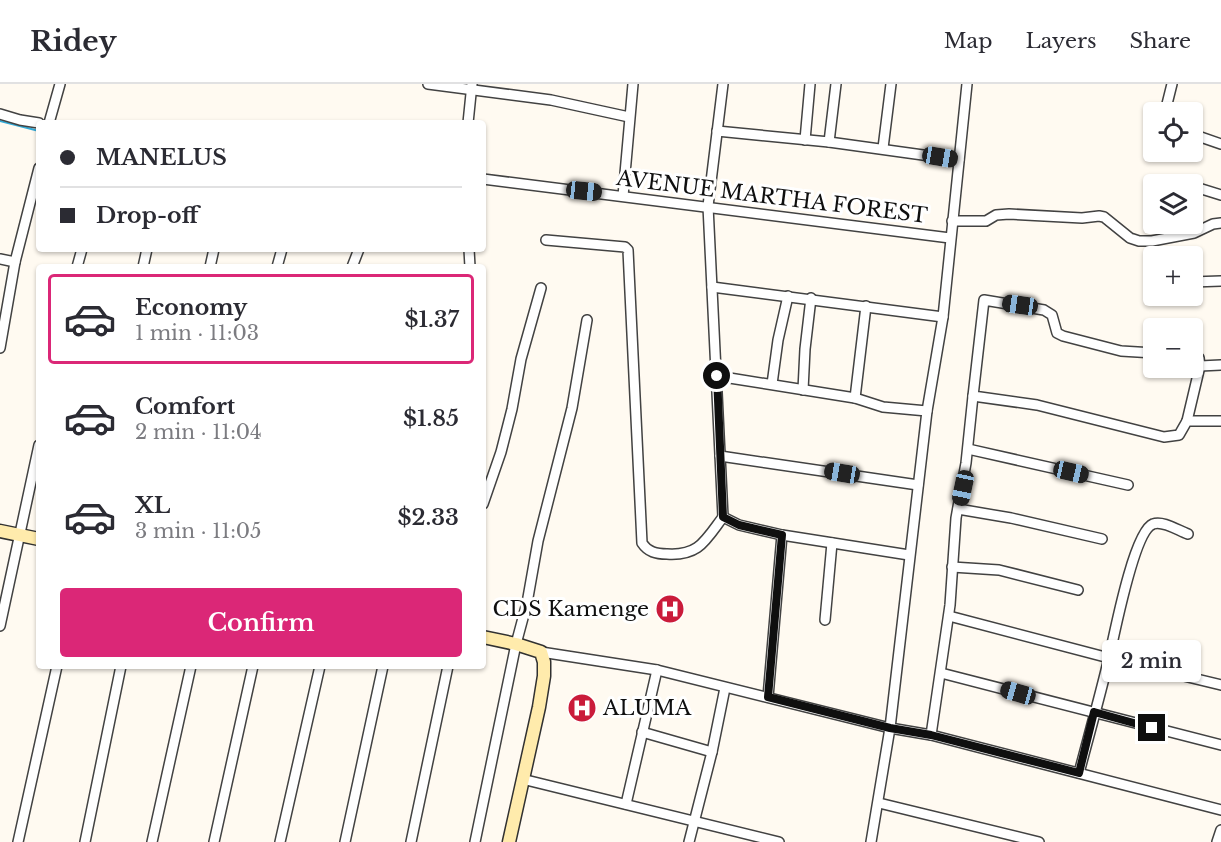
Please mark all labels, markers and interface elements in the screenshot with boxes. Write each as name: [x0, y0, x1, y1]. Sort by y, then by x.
text: Ridey: [30, 24, 116, 59]
text: Map: [944, 28, 993, 54]
text: Layers: [1026, 28, 1097, 54]
text: Share: [1130, 28, 1191, 54]
map controls: [1143, 102, 1203, 378]
button: locate: [1143, 102, 1203, 162]
text: MANELUS: [96, 144, 227, 171]
car: [921, 145, 959, 169]
street label: AVENUE MARTHA FOREST: [614, 165, 929, 229]
button: layers: [1143, 174, 1203, 234]
car: [565, 180, 603, 202]
text: Drop-off: [96, 202, 198, 229]
button: +: [1143, 246, 1203, 306]
icon: car: [63, 292, 117, 346]
text: Economy: [135, 294, 247, 321]
car: [1001, 294, 1039, 316]
text: $1.37: [404, 306, 459, 333]
button: −: [1143, 318, 1203, 378]
text: 1 min · 11:03: [135, 321, 259, 345]
route start: [703, 362, 730, 389]
icon: car: [63, 391, 117, 445]
text: Comfort: [135, 393, 235, 420]
text: $1.85: [403, 405, 459, 432]
text: 2 min · 11:04: [135, 420, 262, 444]
car: [1051, 459, 1091, 485]
car: [823, 461, 861, 485]
car: [950, 469, 976, 507]
icon: car: [63, 490, 117, 544]
text: XL: [135, 492, 170, 519]
text: $2.33: [397, 504, 459, 531]
text: 3 min · 11:05: [135, 519, 261, 543]
button: Confirm: [60, 588, 462, 657]
hospital icon: CDS Kamenge: [654, 593, 686, 625]
place label: CDS Kamenge: [492, 596, 649, 622]
callout: 2 min: [1102, 641, 1202, 683]
text: 2 min: [1121, 649, 1182, 673]
car: [998, 679, 1038, 707]
hospital icon: ALUMA: [566, 692, 598, 724]
place label: ALUMA: [602, 695, 692, 721]
route end: [1138, 714, 1165, 741]

